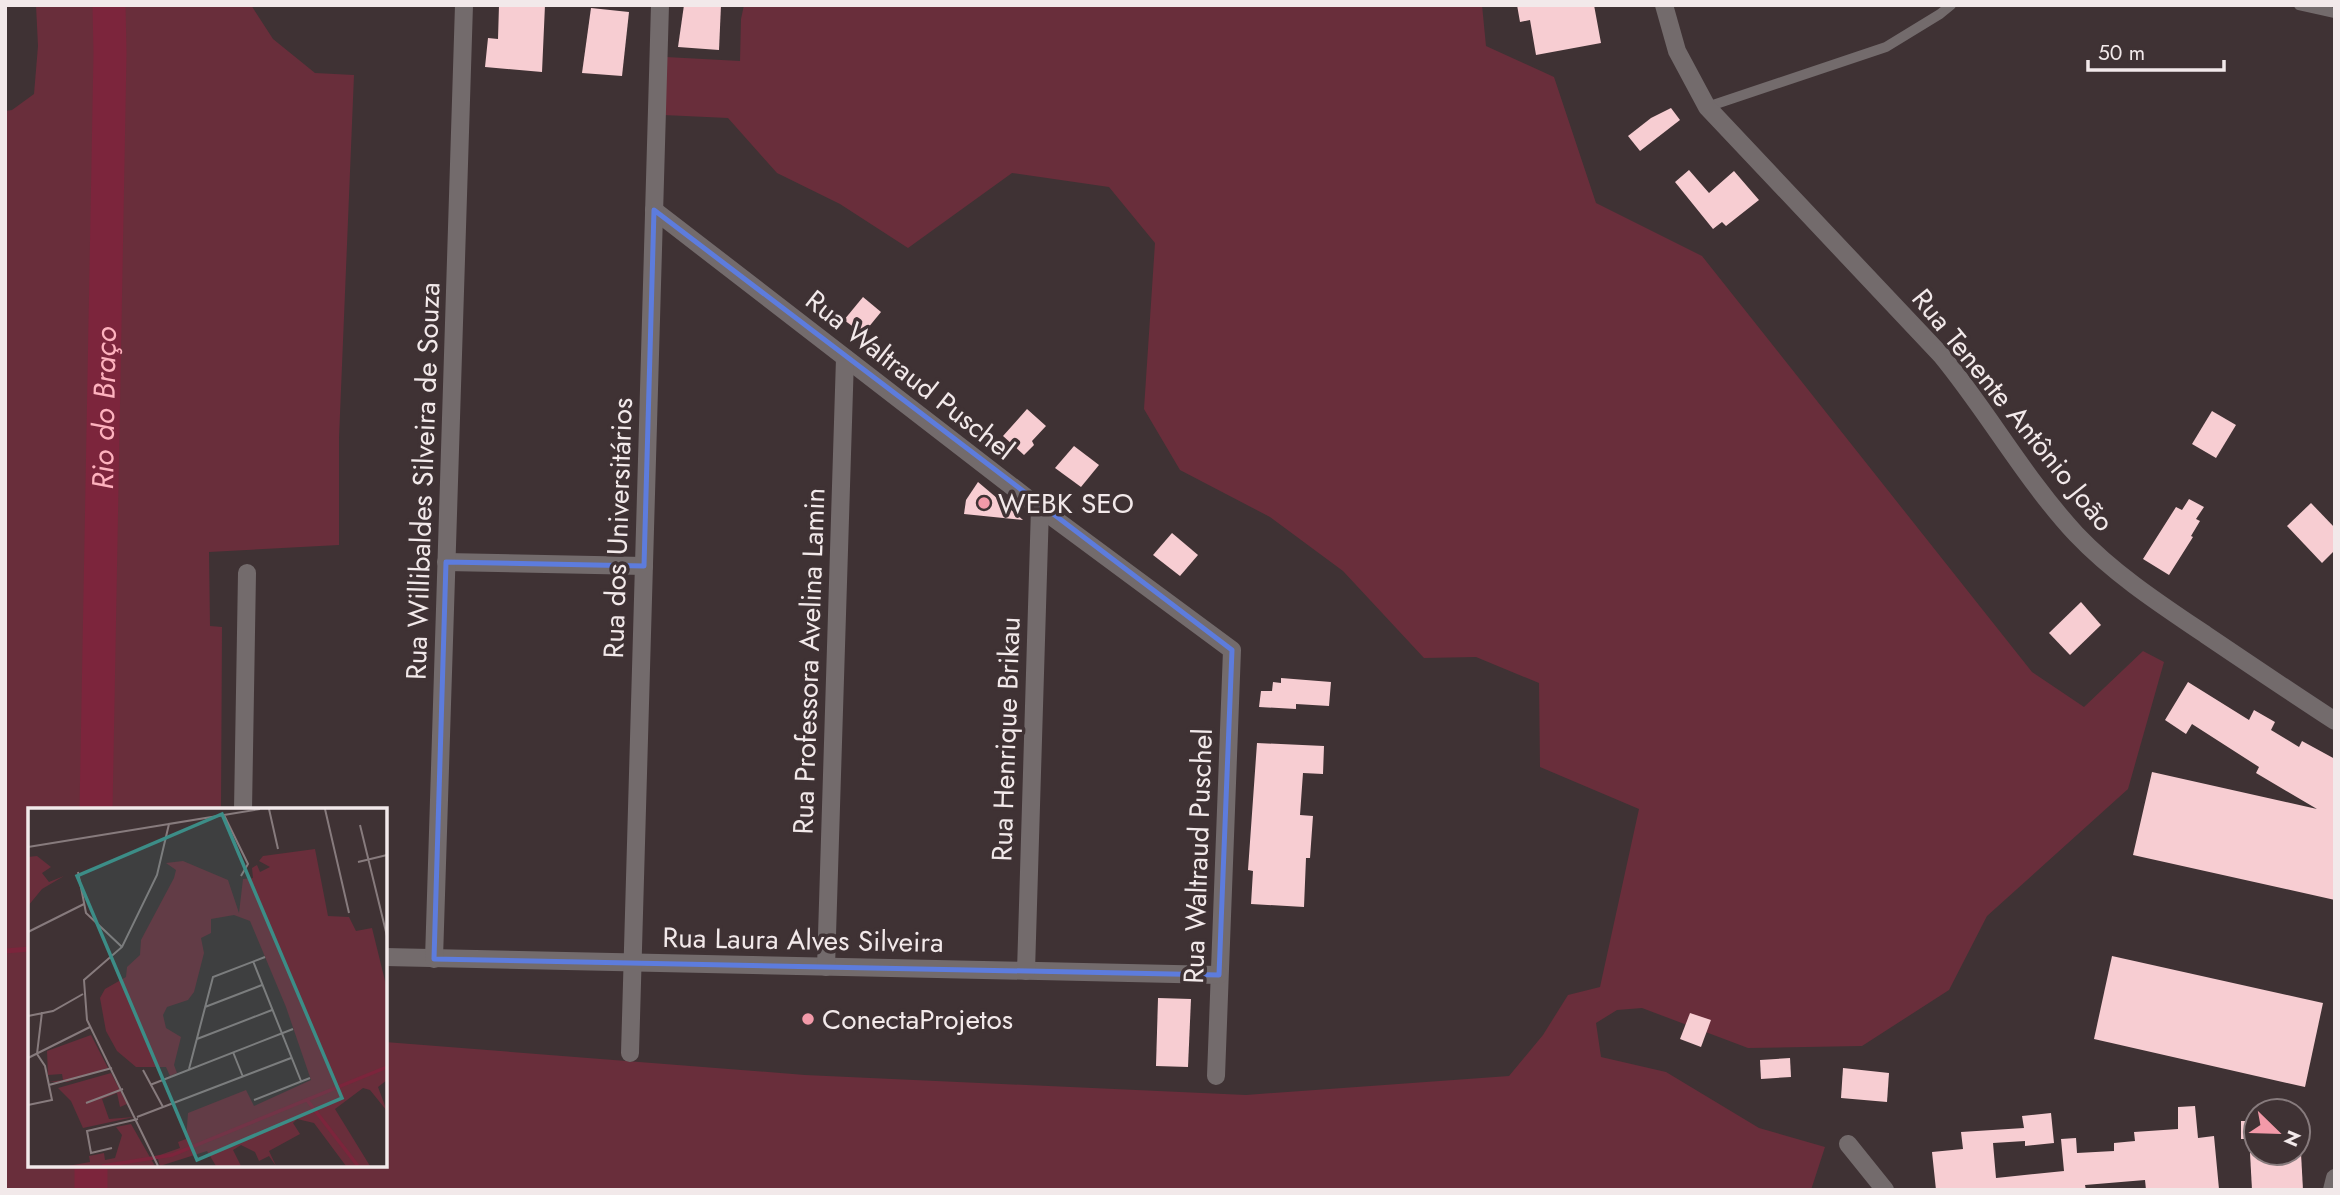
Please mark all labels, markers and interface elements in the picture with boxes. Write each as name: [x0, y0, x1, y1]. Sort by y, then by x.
scale bar: [2088, 28, 2224, 72]
text: 50 m: [2098, 38, 2145, 68]
street label: Rua Waltraud Puschel: [797, 280, 1023, 470]
street label: Rua Tenente Antônio João: [1902, 280, 2124, 540]
street label: Rua Willibaldes Silveira de Souza: [396, 281, 450, 681]
water label: Rio do Braço: [80, 326, 126, 490]
street label: Rua dos Universitários: [593, 397, 643, 659]
place label: WEBK SEO: [998, 483, 1134, 524]
street label: Rua Professora Avelina Lamin: [782, 487, 836, 835]
marker: WEBK SEO: [976, 495, 992, 511]
street label: Rua Henrique Brikau: [981, 616, 1031, 862]
street label: Rua Waltraud Puschel: [1173, 728, 1223, 984]
inset map: [28, 808, 387, 1167]
street label: Rua Laura Alves Silveira: [662, 917, 944, 963]
place label: ConectaProjetos: [822, 999, 1013, 1040]
marker: ConectaProjetos: [800, 1011, 816, 1027]
north arrow: [2242, 1097, 2312, 1167]
text: N: [2277, 1126, 2308, 1151]

